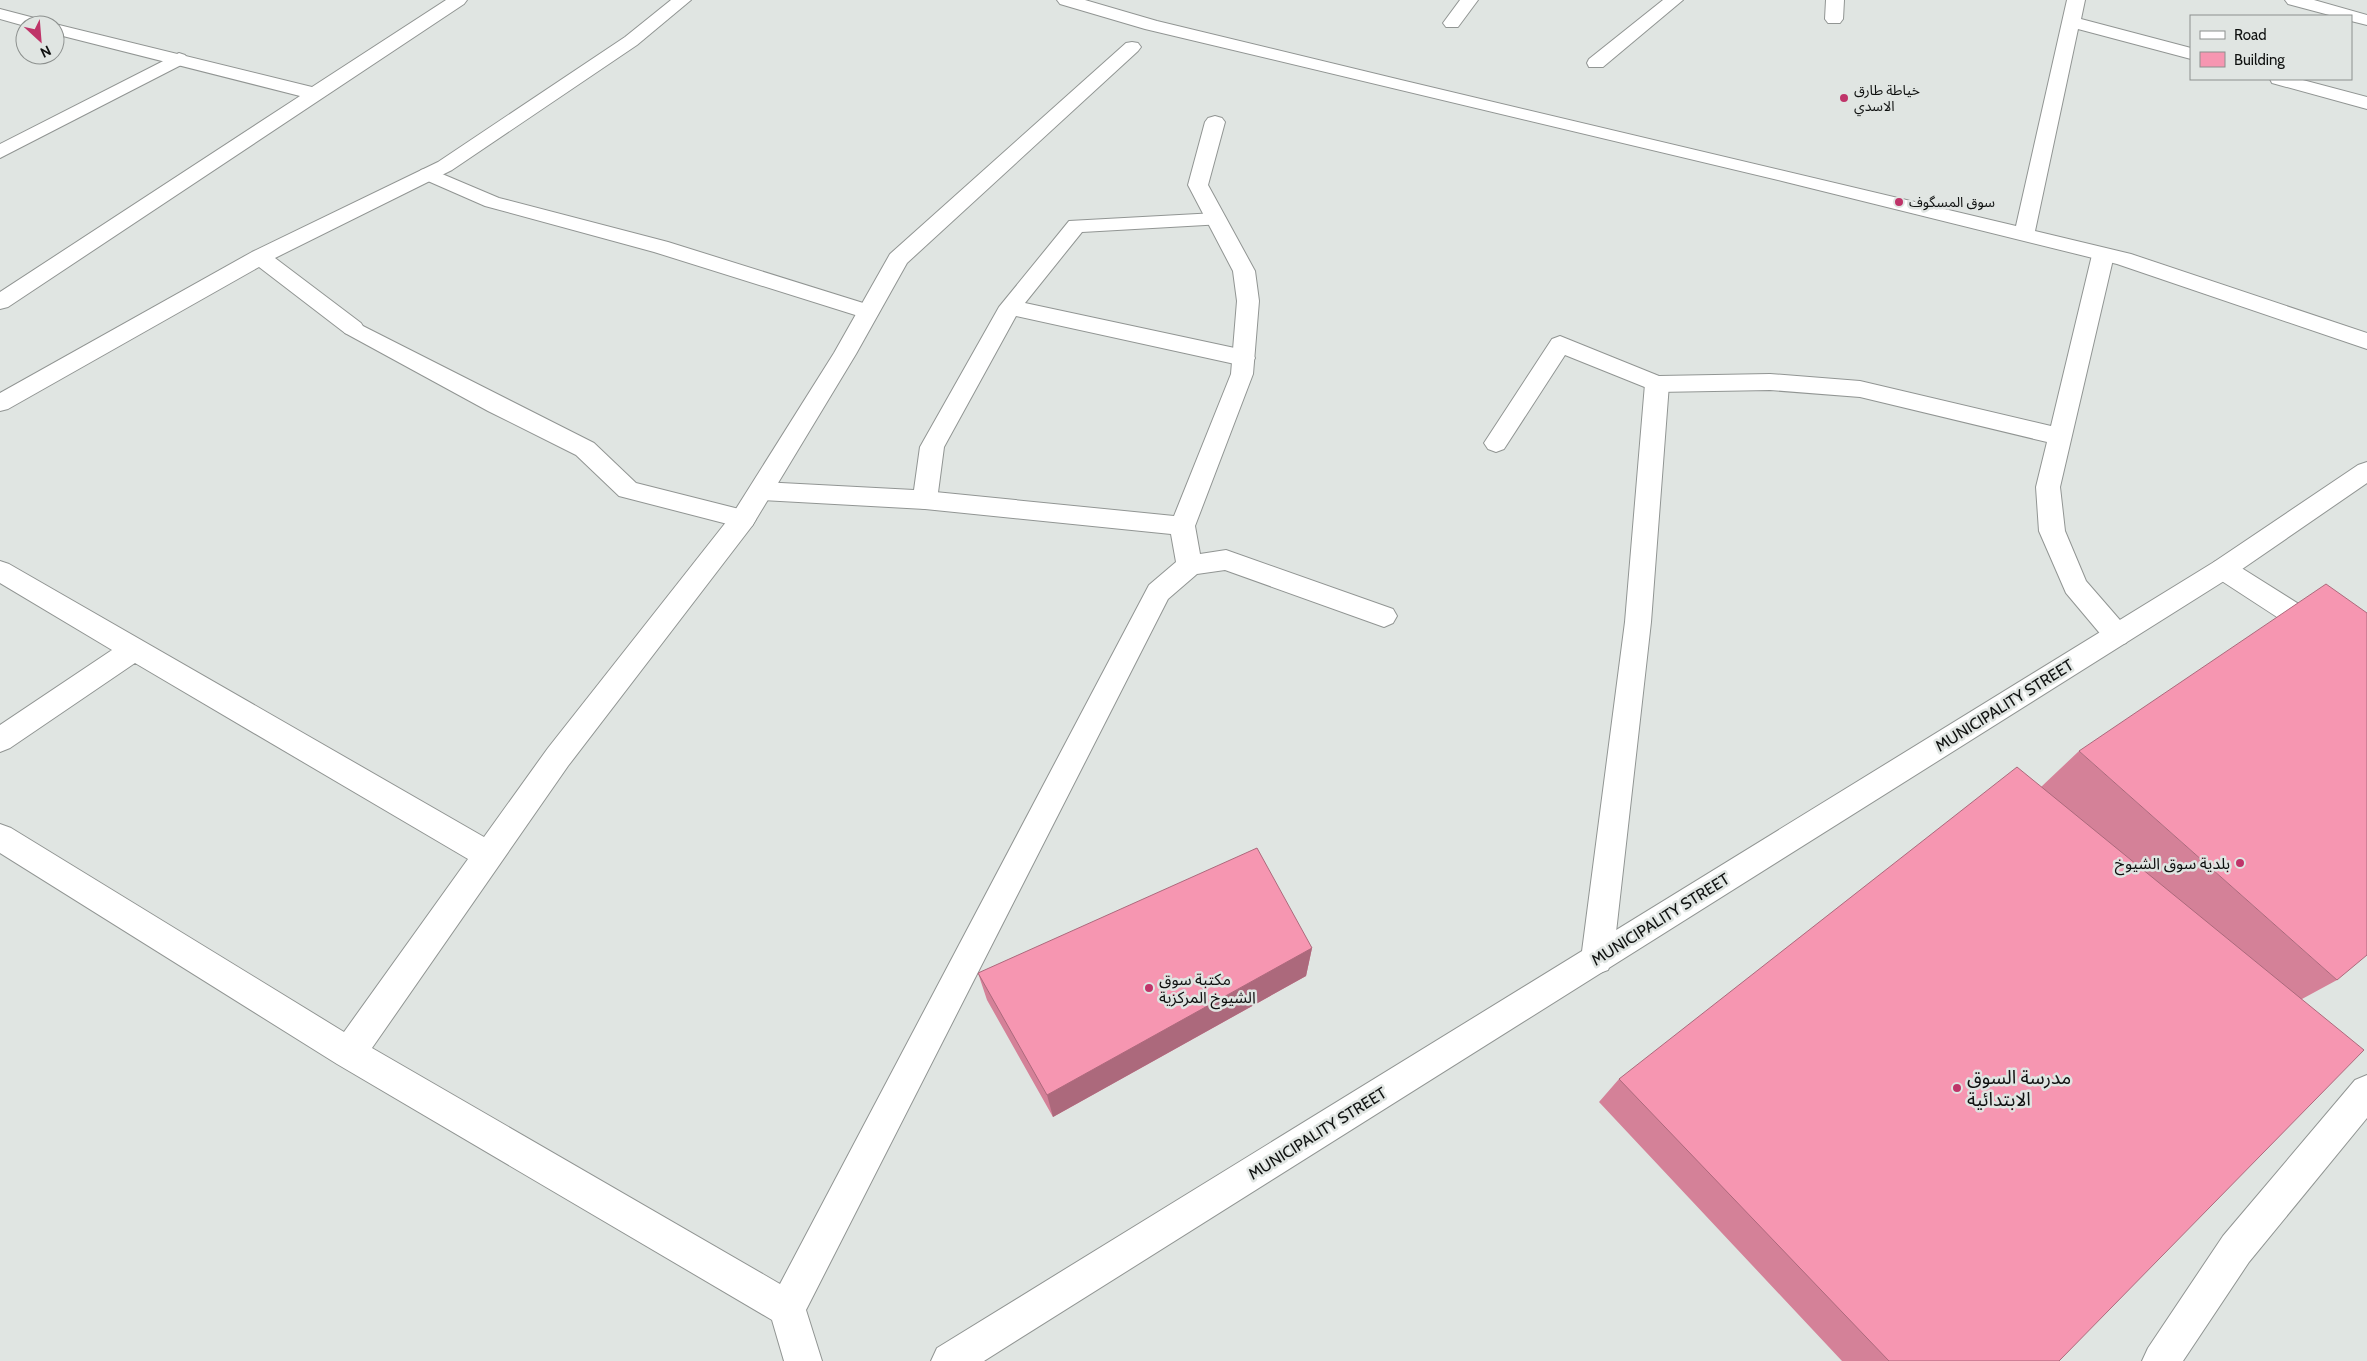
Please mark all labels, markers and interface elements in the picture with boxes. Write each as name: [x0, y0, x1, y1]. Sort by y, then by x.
north arrow: [15, 15, 65, 65]
legend: [2190, 15, 2352, 80]
text: Road: [2234, 26, 2267, 44]
text: N: [37, 41, 54, 62]
text: Building: [2234, 51, 2285, 69]
place label: خياطة طارق الاسدي: [1854, 81, 1920, 117]
marker: خياطة طارق الاسدي: [1838, 92, 1850, 104]
place label: سوق المسگوف: [1909, 193, 1995, 211]
marker: سوق المسگوف: [1893, 196, 1905, 208]
street label: MUNICIPALITY STREET: [1932, 655, 2077, 756]
place label: بلدية سوق الشيوخ: [2115, 854, 2230, 876]
marker: بلدية سوق الشيوخ: [2234, 857, 2246, 869]
street label: MUNICIPALITY STREET: [1588, 869, 1733, 970]
place label: مكتبة سوق الشيوخ المركزية: [1159, 970, 1256, 1010]
marker: مكتبة سوق الشيوخ المركزية: [1143, 982, 1155, 994]
place label: مدرسة السوق الابتدائية: [1967, 1066, 2071, 1111]
marker: مدرسة السوق الابتدائية: [1951, 1082, 1963, 1094]
street label: MUNICIPALITY STREET: [1245, 1083, 1390, 1184]

